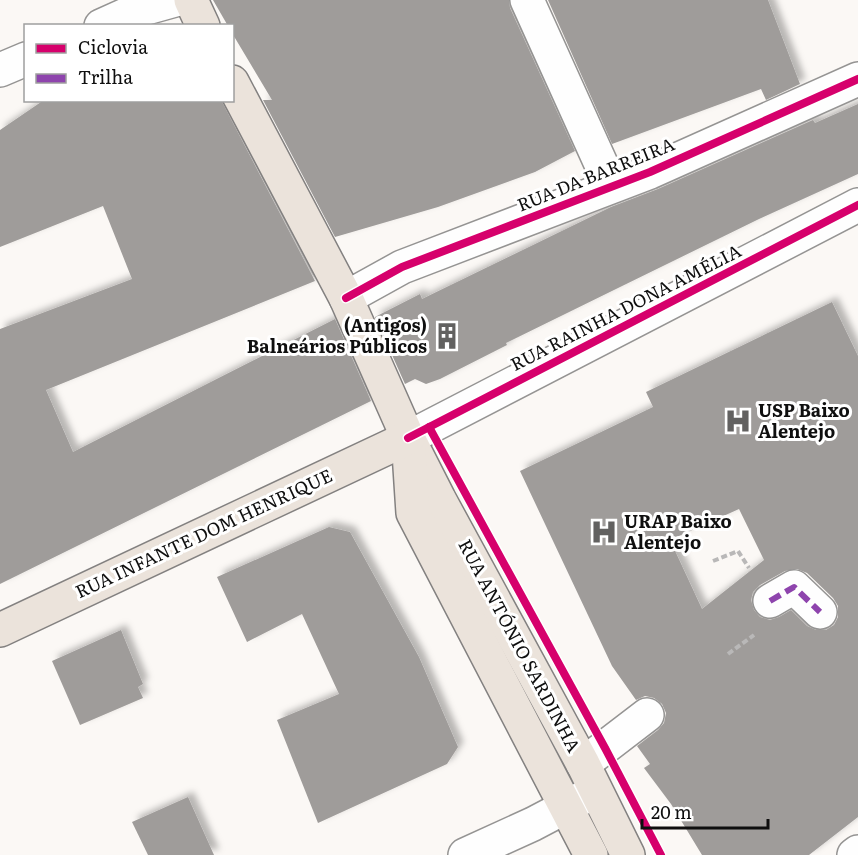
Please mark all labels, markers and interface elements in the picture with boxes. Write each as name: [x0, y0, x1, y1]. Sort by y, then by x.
legend: [24, 24, 234, 102]
text: Ciclovia: [78, 33, 148, 60]
text: Trilha: [78, 63, 133, 90]
street label: RUA DA BARREIRA: [513, 130, 678, 218]
street label: RUA RAINHA DONA AMÉLIA: [505, 237, 745, 377]
place label: (Antigos) Balneários Públicos: [247, 311, 427, 359]
building icon: (Antigos) Balneários Públicos: [432, 321, 462, 351]
place label: USP Baixo Alentejo: [758, 396, 850, 444]
hospital icon: USP Baixo Alentejo: [723, 406, 753, 436]
street label: RUA INFANTE DOM HENRIQUE: [70, 461, 336, 604]
place label: URAP Baixo Alentejo: [624, 507, 732, 555]
hospital icon: URAP Baixo Alentejo: [589, 517, 619, 547]
street label: RUA ANTÓNIO SARDINHA: [453, 534, 588, 757]
scale bar: [642, 792, 768, 830]
text: 20 m: [651, 798, 692, 825]

